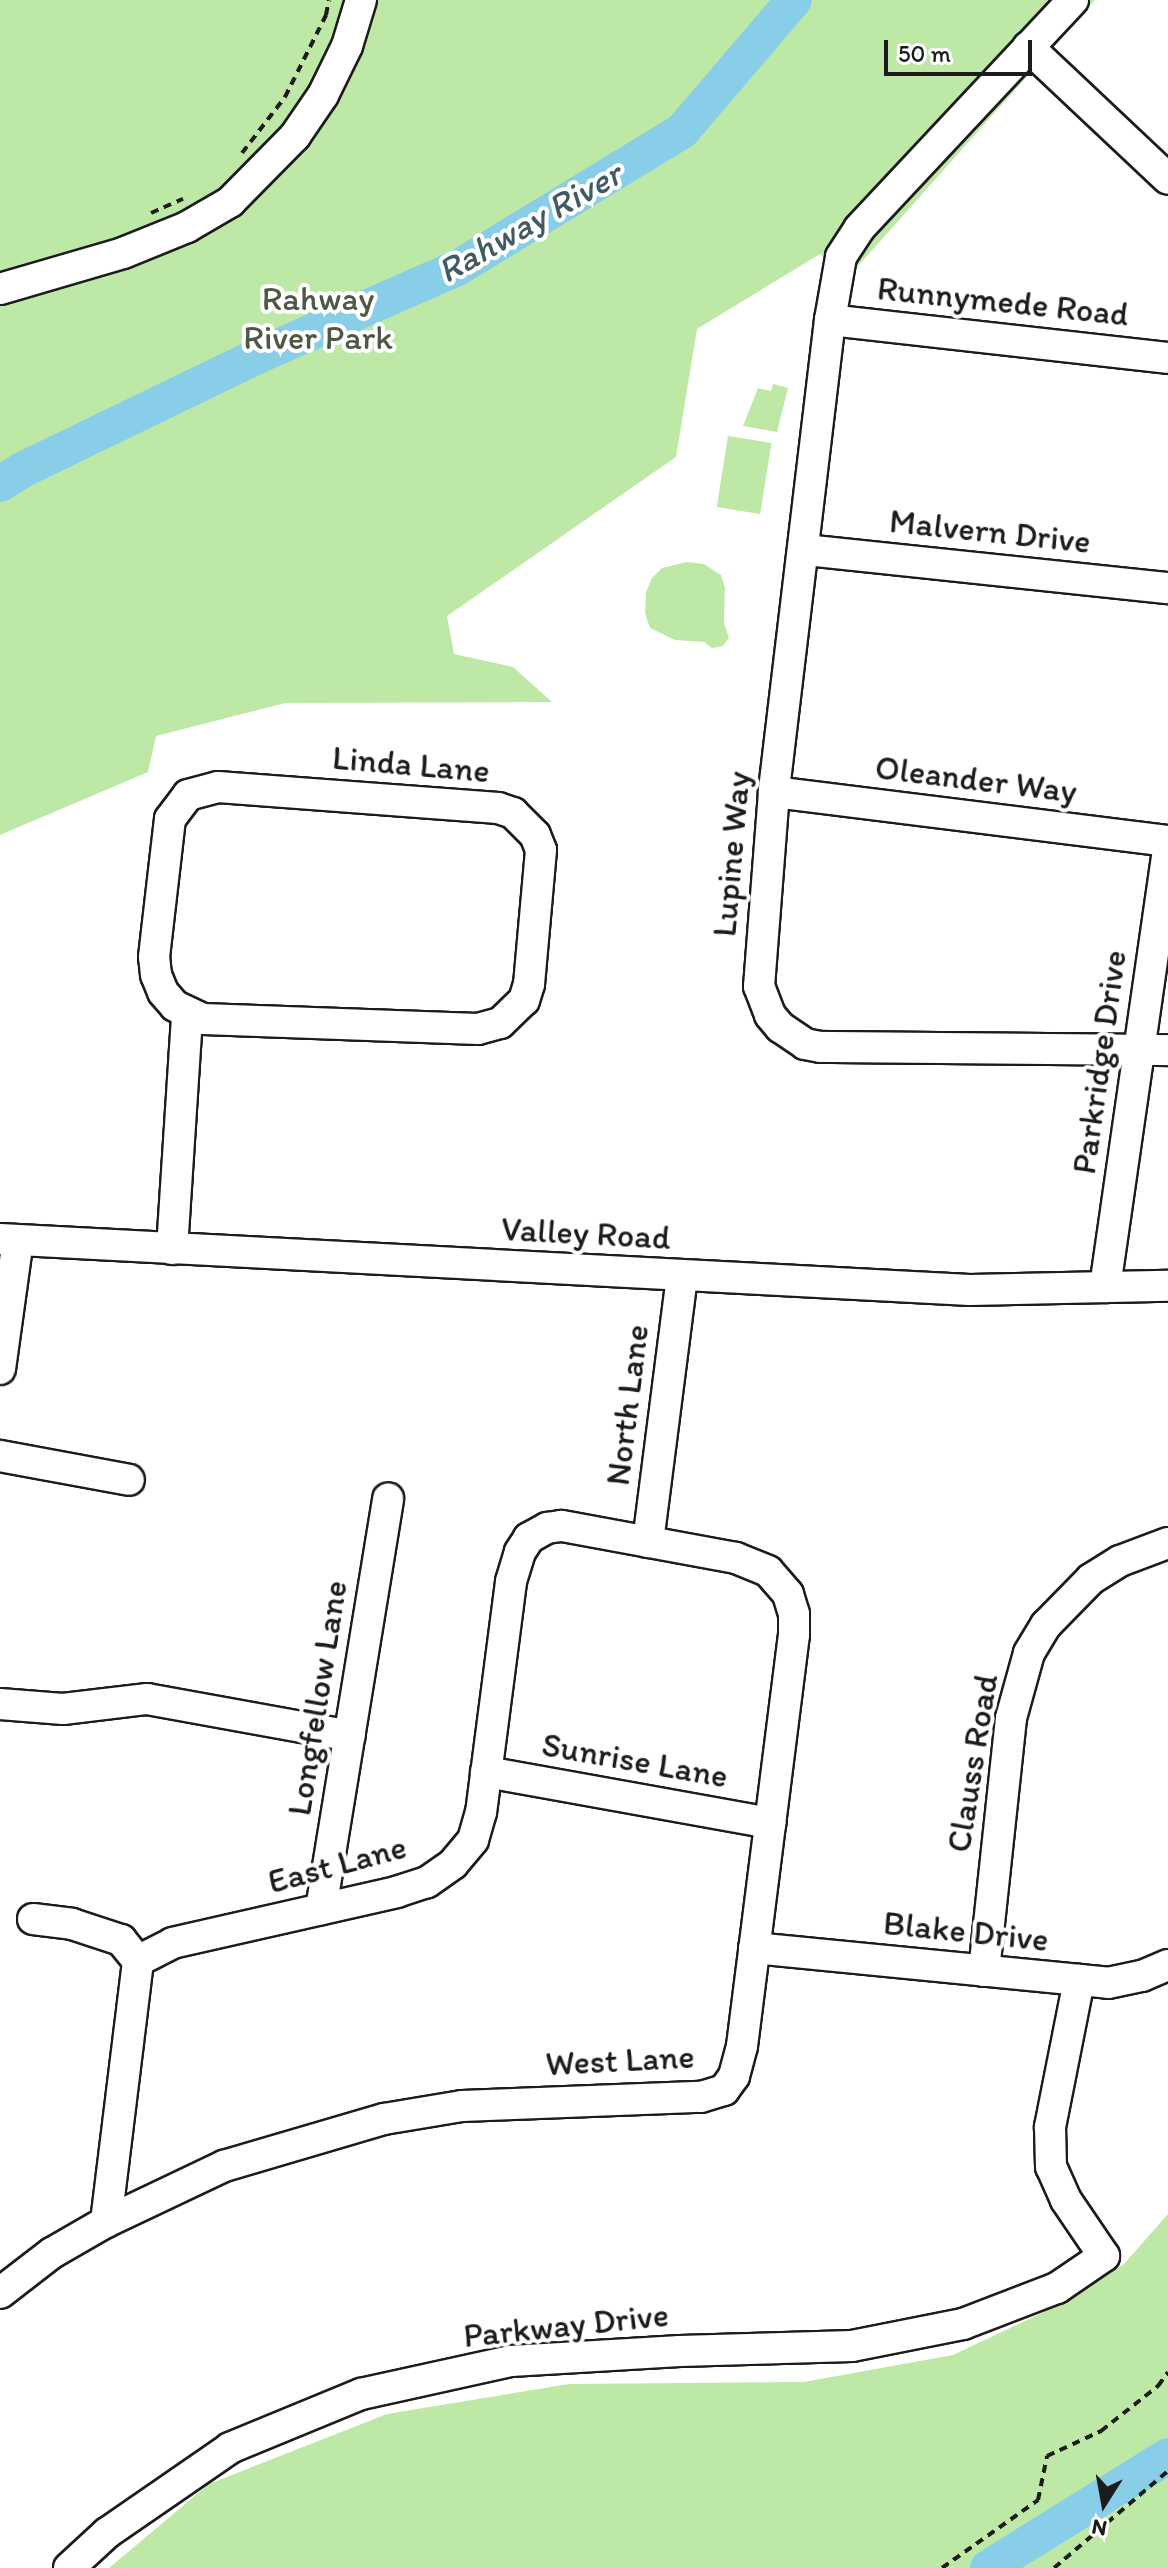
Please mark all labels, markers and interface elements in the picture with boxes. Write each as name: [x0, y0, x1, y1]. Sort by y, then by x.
scale bar: [888, 24, 1036, 74]
text: 50 m: [898, 39, 951, 68]
water label: Rahway River: [429, 152, 629, 292]
street label: Runnymede Road: [875, 267, 1131, 335]
park label: Rahway River Park: [244, 278, 392, 358]
street label: Malvern Drive: [887, 500, 1093, 562]
street label: Linda Lane: [331, 737, 491, 791]
street label: Oleander Way: [873, 746, 1079, 812]
street label: Lupine Way: [703, 770, 759, 938]
street label: Parkridge Drive: [1063, 947, 1135, 1177]
street label: Valley Road: [501, 1208, 671, 1258]
street label: North Lane: [597, 1322, 657, 1488]
street label: Longfellow Lane: [278, 1577, 356, 1819]
street label: Clauss Road: [938, 1671, 1006, 1855]
street label: Sunrise Lane: [539, 1724, 731, 1796]
street label: East Lane: [263, 1826, 411, 1902]
street label: Blake Drive: [881, 1902, 1051, 1960]
street label: West Lane: [544, 2036, 696, 2084]
street label: Parkway Drive: [461, 2294, 671, 2356]
north arrow: [1064, 2464, 1144, 2544]
text: N: [1089, 2513, 1109, 2543]

